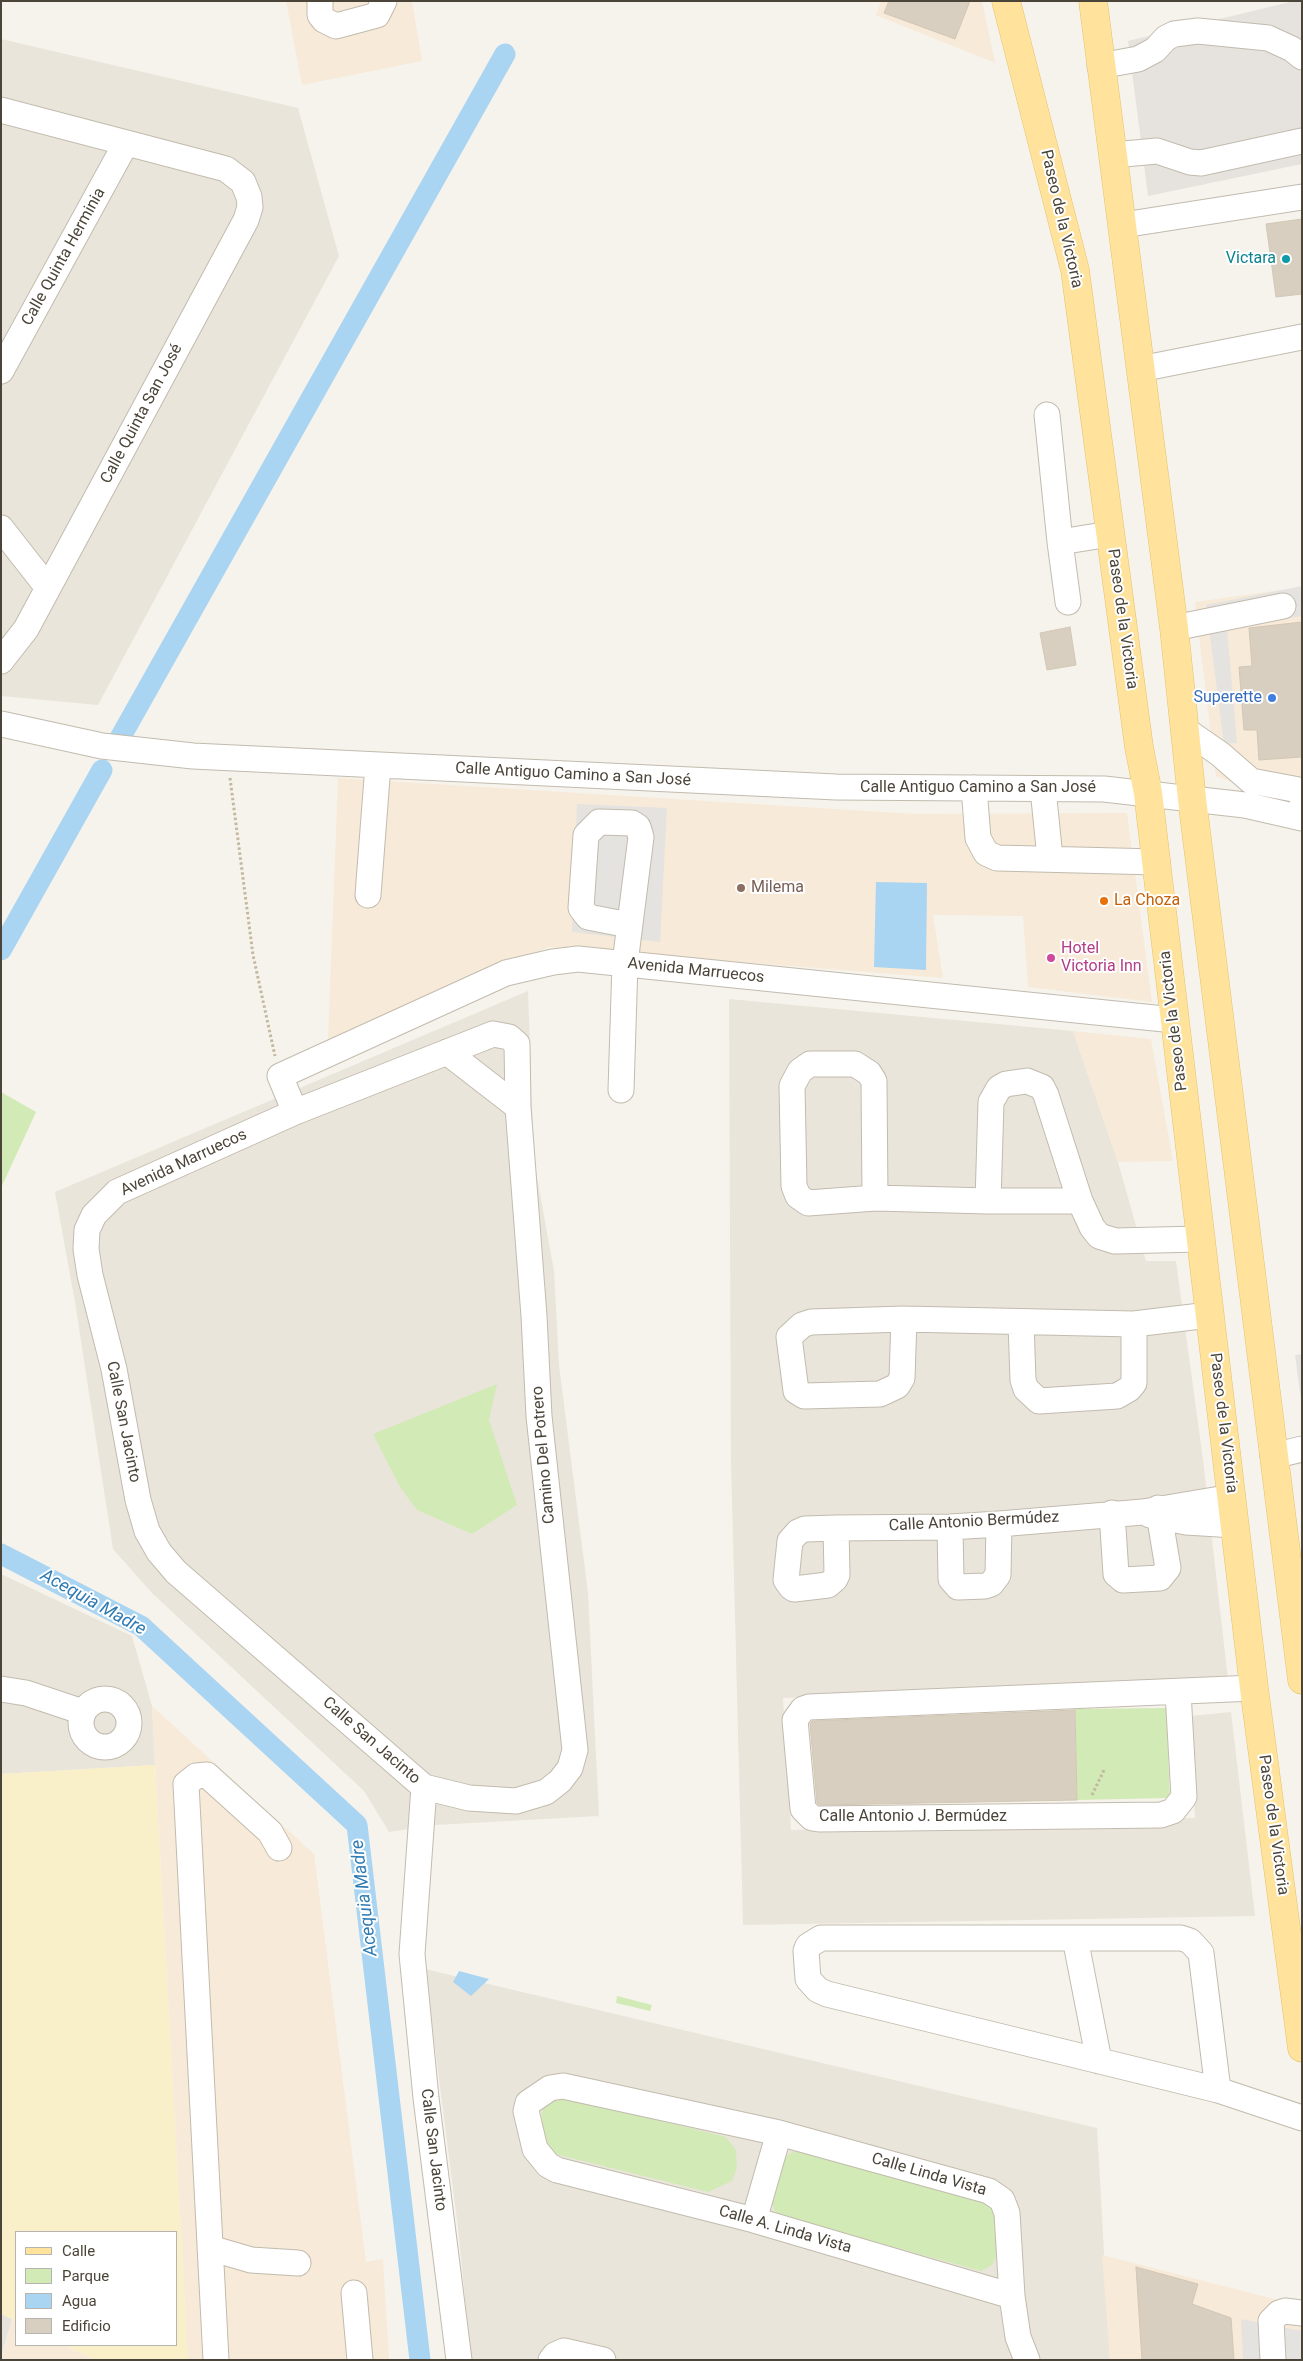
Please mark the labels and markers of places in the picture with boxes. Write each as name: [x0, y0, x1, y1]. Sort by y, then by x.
place label: Victara: [1226, 249, 1276, 269]
marker: Victara: [1280, 253, 1292, 265]
place label: Superette: [1194, 688, 1262, 708]
marker: Superette: [1266, 692, 1278, 704]
place label: Milema: [751, 878, 804, 898]
marker: Milema: [735, 882, 747, 894]
place label: La Choza: [1114, 891, 1180, 911]
marker: La Choza: [1098, 895, 1110, 907]
place label: Hotel Victoria Inn: [1061, 939, 1142, 977]
marker: Hotel Victoria Inn: [1045, 952, 1057, 964]

